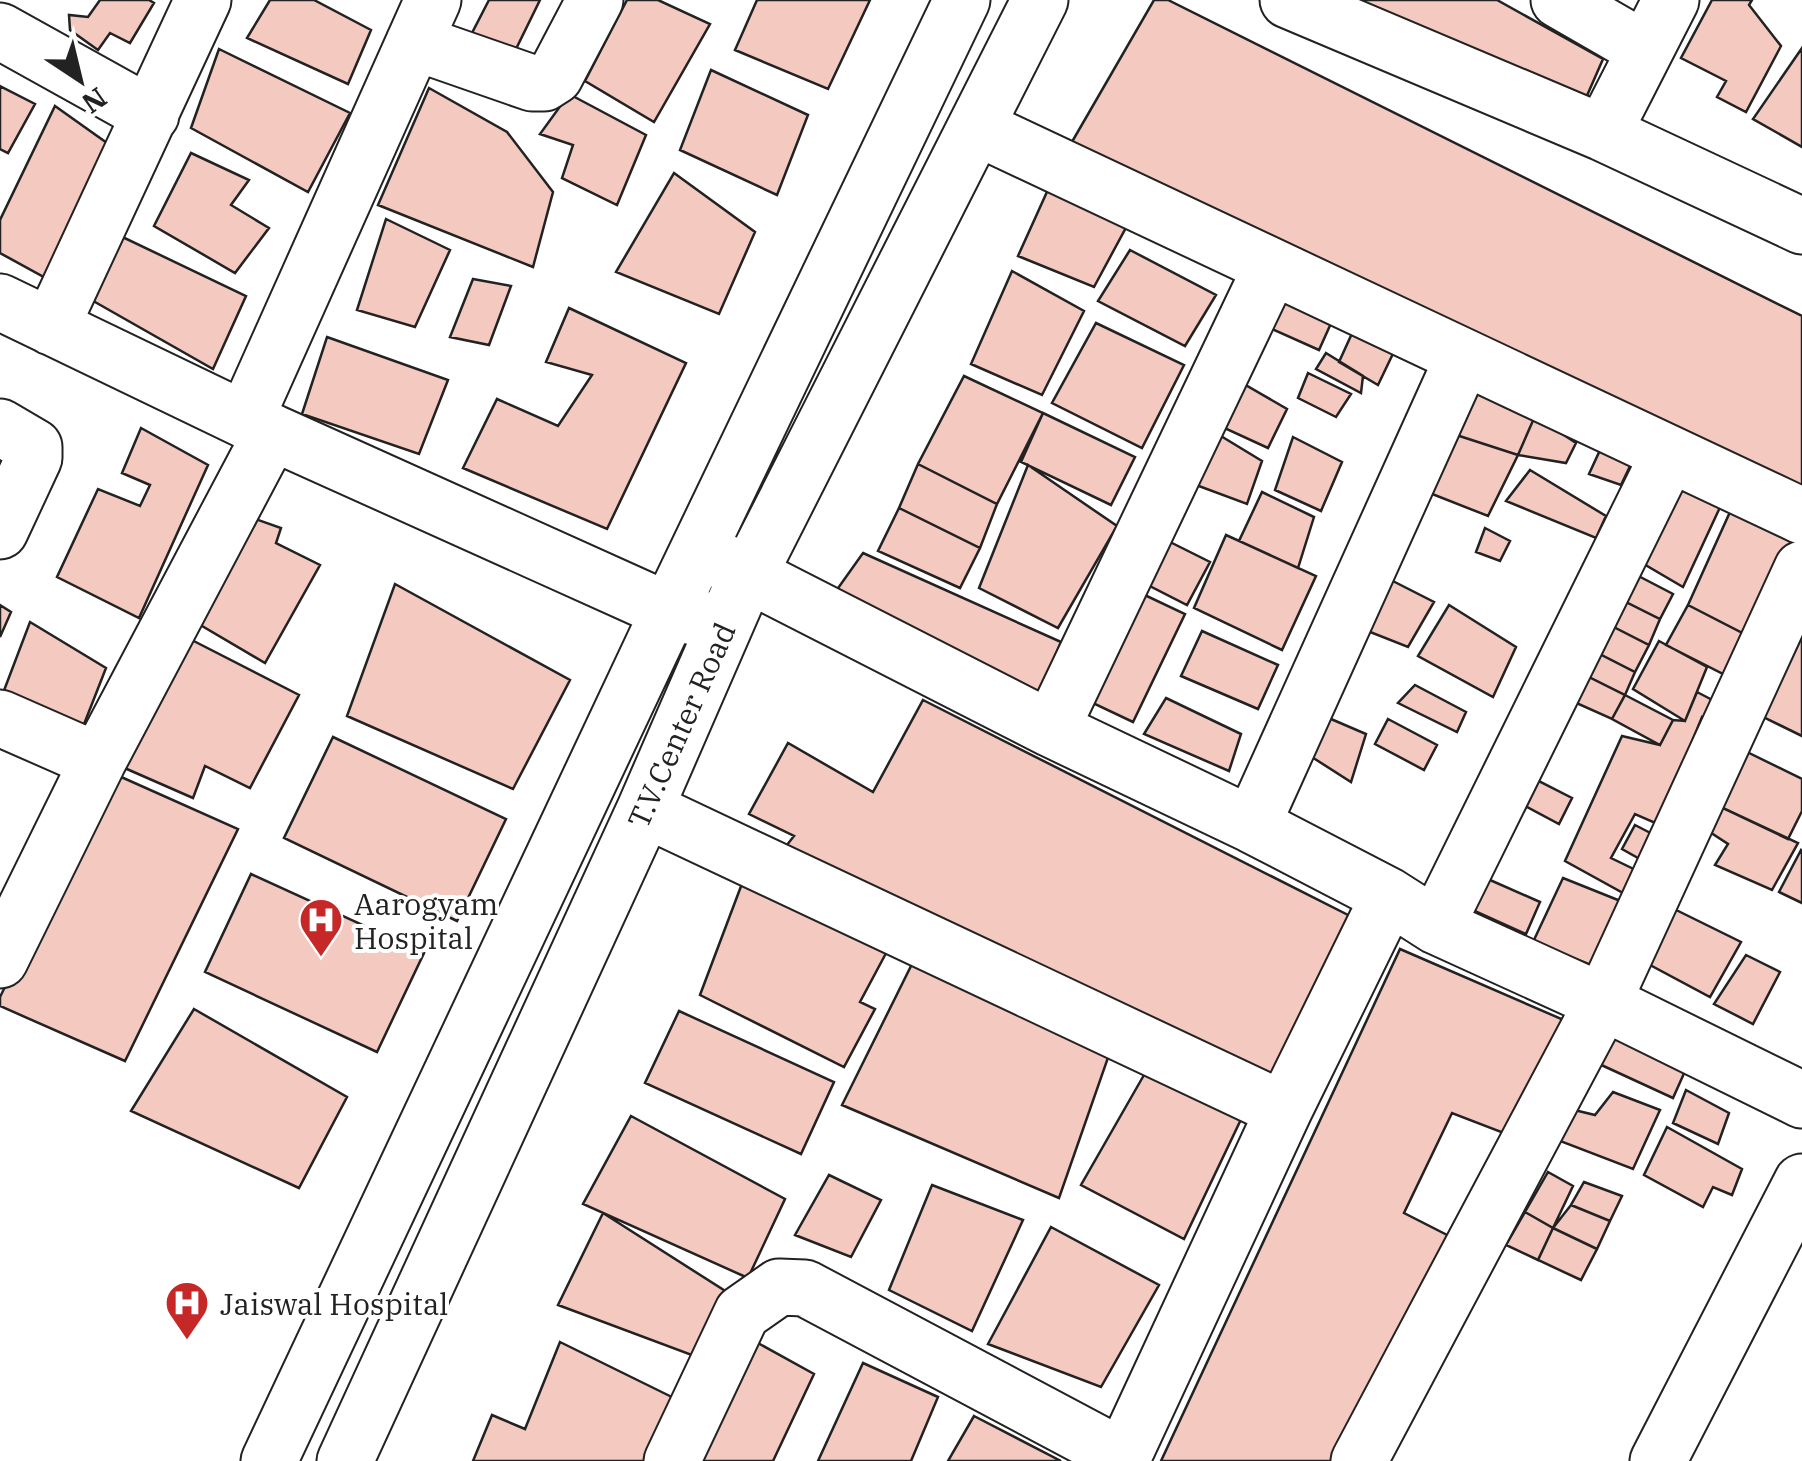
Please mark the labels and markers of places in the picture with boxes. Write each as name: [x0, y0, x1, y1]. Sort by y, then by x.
place label: Aarogyam Hospital: [354, 884, 498, 957]
hospital icon: Aarogyam Hospital: [298, 897, 344, 958]
hospital icon: Jaiswal Hospital: [164, 1280, 210, 1341]
place label: Jaiswal Hospital: [220, 1284, 448, 1323]

